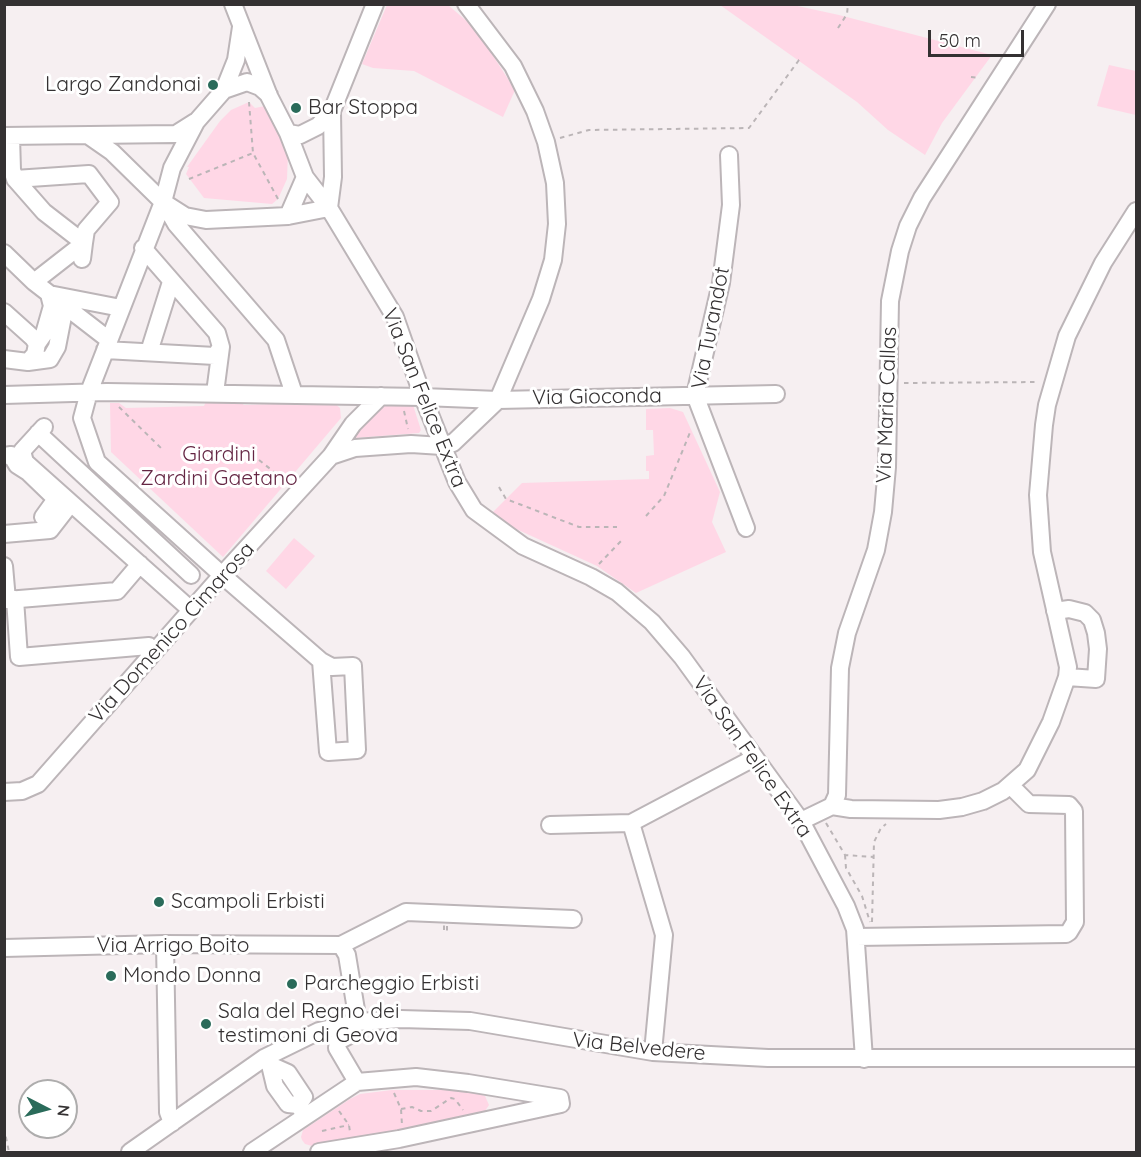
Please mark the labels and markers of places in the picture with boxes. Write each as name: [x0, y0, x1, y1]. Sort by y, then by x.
place label: Largo Zandonai: [45, 72, 201, 98]
marker: Largo Zandonai: [206, 78, 220, 92]
place label: Bar Stoppa: [308, 95, 418, 121]
marker: Bar Stoppa: [289, 101, 303, 115]
place label: Scampoli Erbisti: [171, 889, 325, 915]
marker: Scampoli Erbisti: [152, 895, 166, 909]
place label: Mondo Donna: [123, 963, 261, 989]
marker: Mondo Donna: [104, 969, 118, 983]
place label: Parcheggio Erbisti: [304, 971, 479, 997]
marker: Parcheggio Erbisti: [285, 977, 299, 991]
place label: Sala del Regno dei testimoni di Geova: [218, 999, 399, 1049]
marker: Sala del Regno dei testimoni di Geova: [199, 1017, 213, 1031]

